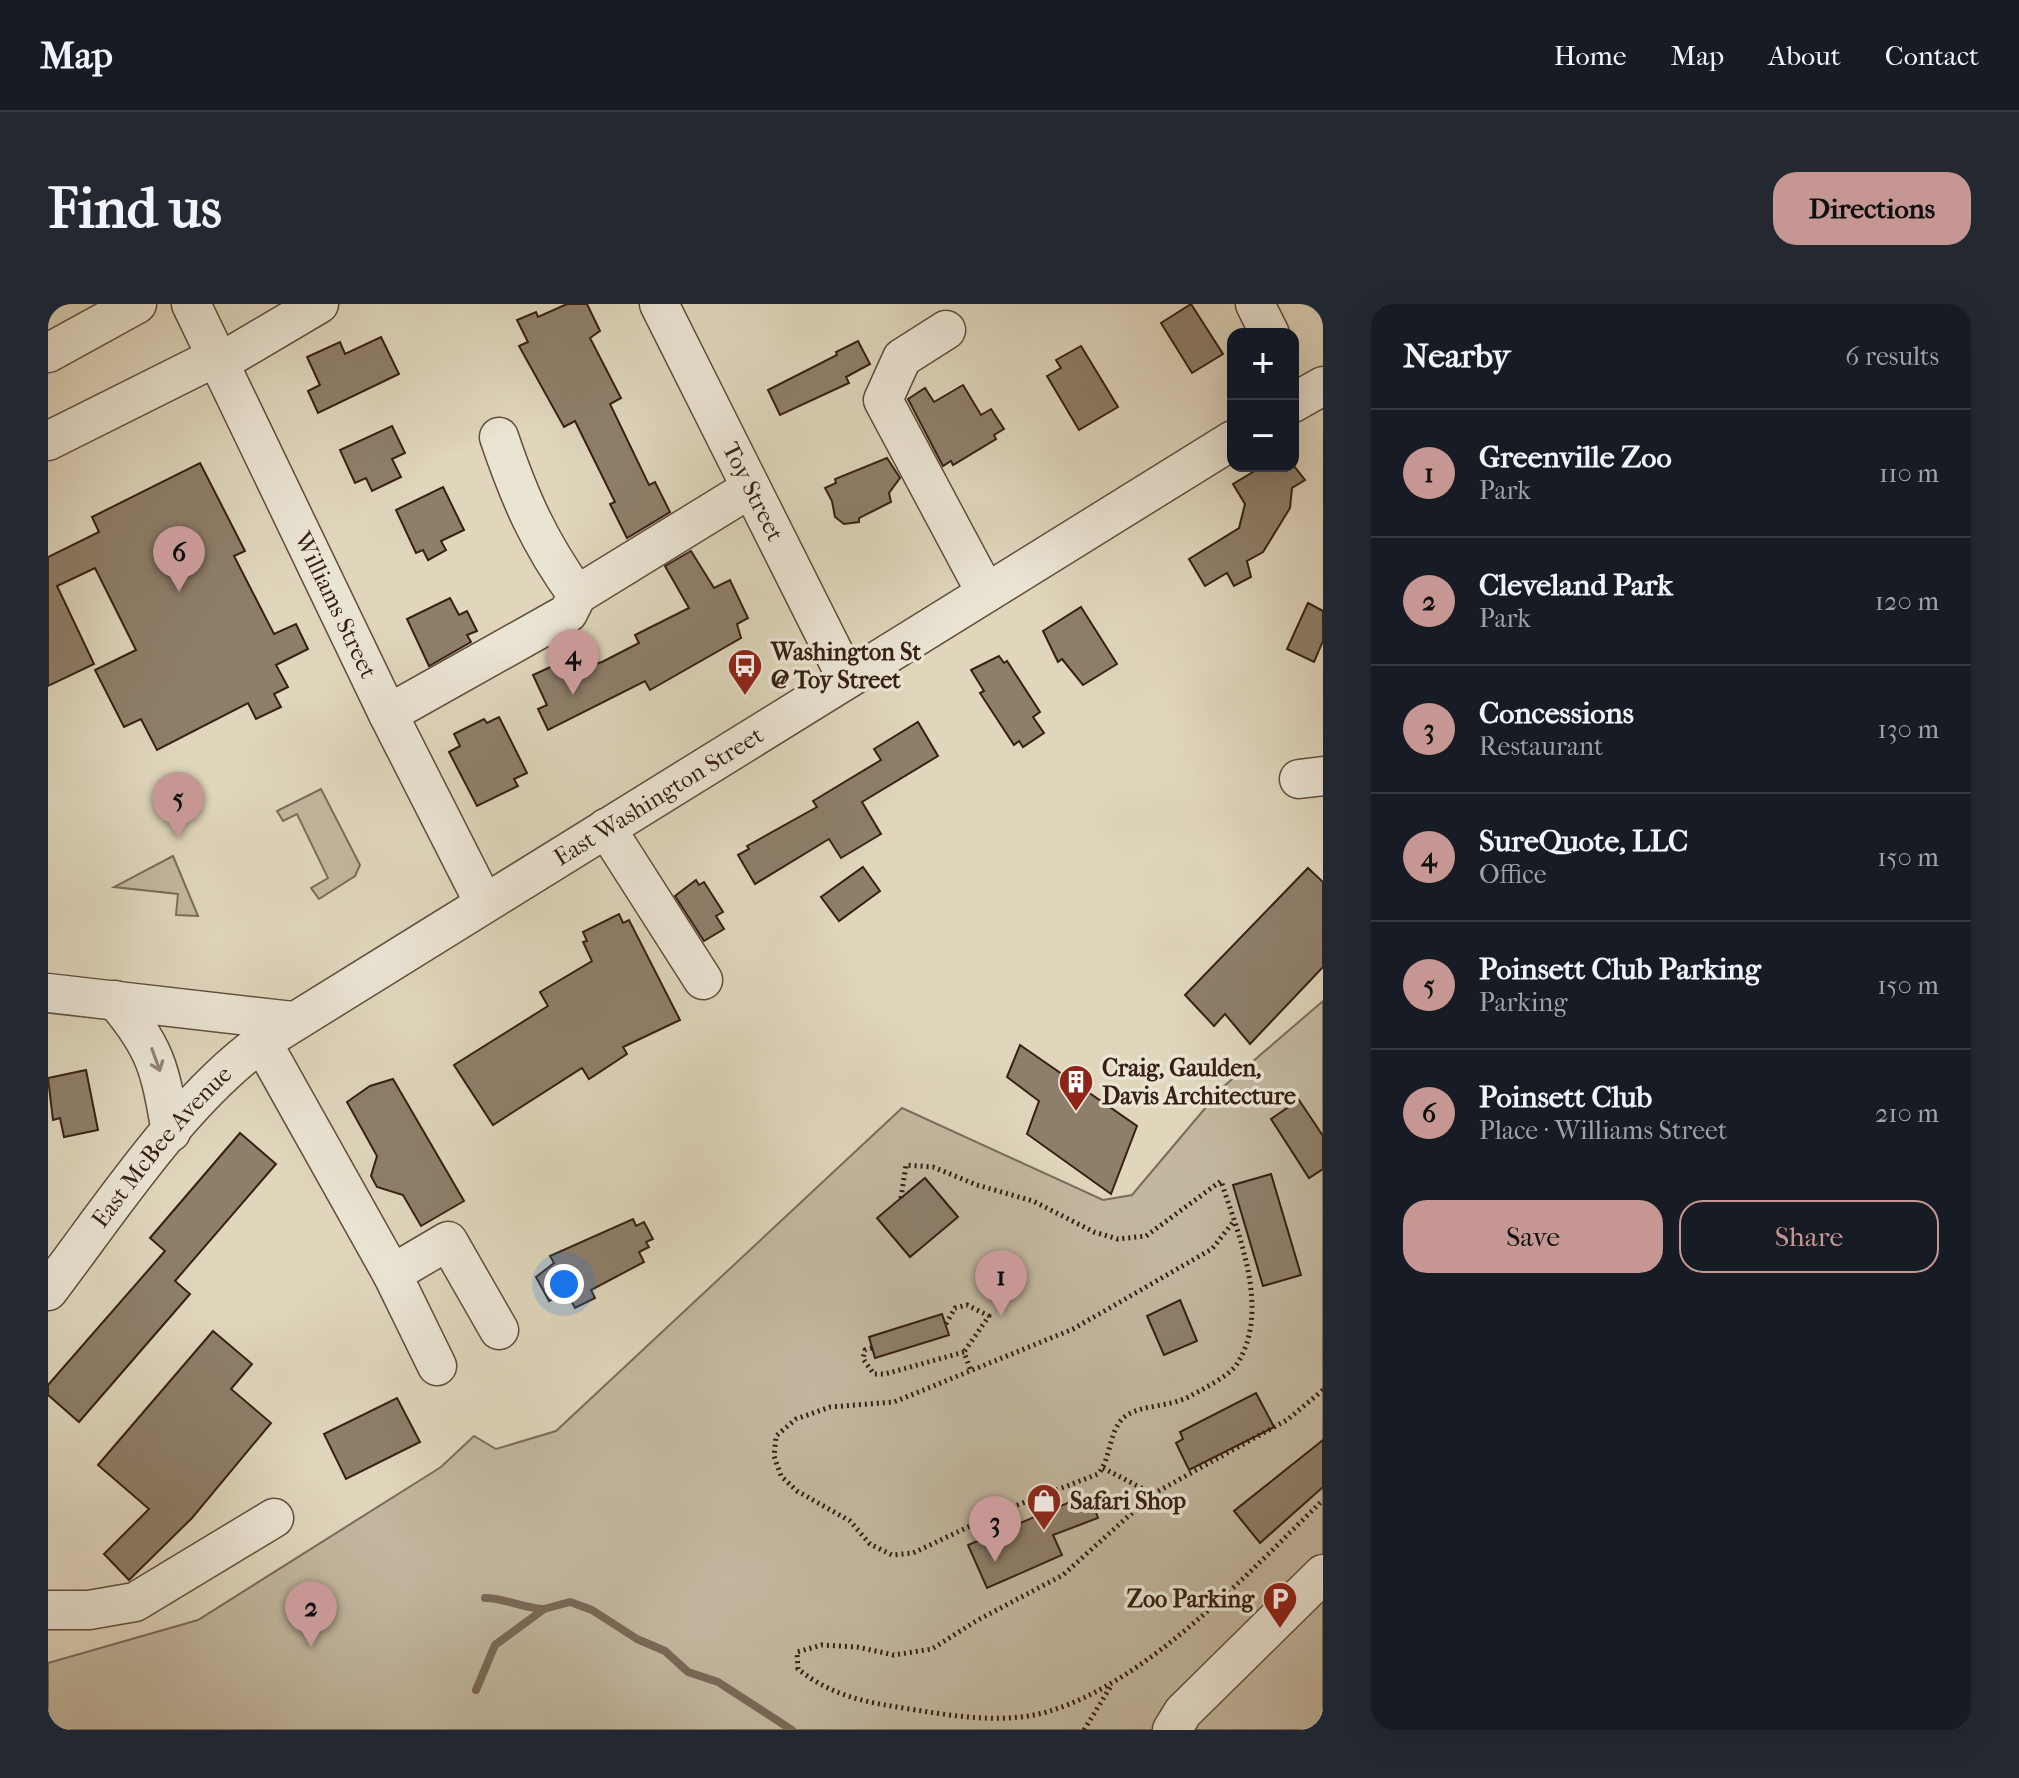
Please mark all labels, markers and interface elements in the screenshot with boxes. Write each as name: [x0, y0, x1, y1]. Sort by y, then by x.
text: Map: [40, 33, 113, 78]
text: Home: [1554, 39, 1627, 72]
text: Map: [1671, 39, 1724, 72]
text: About: [1768, 39, 1841, 72]
text: Contact: [1885, 39, 1979, 72]
button: Directions: [1773, 172, 1971, 245]
text: Find us: [48, 176, 222, 241]
map controls: [1227, 328, 1299, 472]
button: +: [1227, 328, 1299, 400]
text: Nearby: [1403, 336, 1510, 376]
text: 6 results: [1845, 341, 1939, 372]
button: −: [1227, 400, 1299, 472]
street label: Toy Street: [717, 438, 790, 546]
text: Greenville Zoo: [1479, 440, 1672, 475]
text: 1: [1424, 458, 1434, 489]
text: 110 m: [1879, 458, 1939, 489]
text: Park: [1479, 475, 1531, 506]
pin: 6: [153, 526, 205, 592]
street label: Williams Street: [288, 526, 383, 683]
text: Cleveland Park: [1479, 568, 1673, 603]
text: 2: [1422, 586, 1436, 617]
text: 120 m: [1875, 586, 1939, 617]
text: Park: [1479, 603, 1531, 634]
pin: 4: [547, 629, 599, 695]
place label: Washington St @ Toy Street: [770, 638, 922, 694]
bus stop icon: Washington St @ Toy Street: [726, 647, 764, 697]
text: Concessions: [1479, 696, 1634, 731]
text: 3: [1424, 714, 1434, 745]
text: 130 m: [1878, 714, 1939, 745]
street label: East Washington Street: [549, 721, 769, 872]
text: Restaurant: [1479, 731, 1603, 762]
pin: 5: [152, 772, 204, 838]
text: SureQuote, LLC: [1479, 824, 1688, 859]
text: 4: [1421, 842, 1437, 873]
text: 150 m: [1877, 842, 1939, 873]
text: Office: [1479, 859, 1547, 890]
text: Poinsett Club Parking: [1479, 952, 1761, 987]
text: 5: [1423, 970, 1435, 1001]
text: 150 m: [1877, 970, 1939, 1001]
text: Parking: [1479, 987, 1567, 1018]
one-way arrow: [150, 1048, 164, 1072]
place label: Craig, Gaulden, Davis Architecture: [1102, 1054, 1296, 1110]
street label: East McBee Avenue: [86, 1060, 237, 1233]
building icon: Craig, Gaulden, Davis Architecture: [1057, 1063, 1095, 1113]
text: Poinsett Club: [1479, 1080, 1652, 1115]
text: 6: [1422, 1098, 1436, 1129]
text: 210 m: [1875, 1098, 1939, 1129]
text: Place · Williams Street: [1479, 1115, 1727, 1146]
button: Save: [1403, 1200, 1663, 1273]
button: Share: [1679, 1200, 1939, 1273]
pin: 1: [975, 1250, 1027, 1316]
your location: [544, 1264, 584, 1304]
shop icon: Safari Shop: [1025, 1482, 1063, 1532]
place label: Safari Shop: [1070, 1487, 1186, 1515]
pin: 3: [969, 1496, 1021, 1562]
parking icon: Zoo Parking: [1261, 1580, 1299, 1630]
pin: 2: [285, 1581, 337, 1647]
place label: Zoo Parking: [1127, 1585, 1255, 1613]

